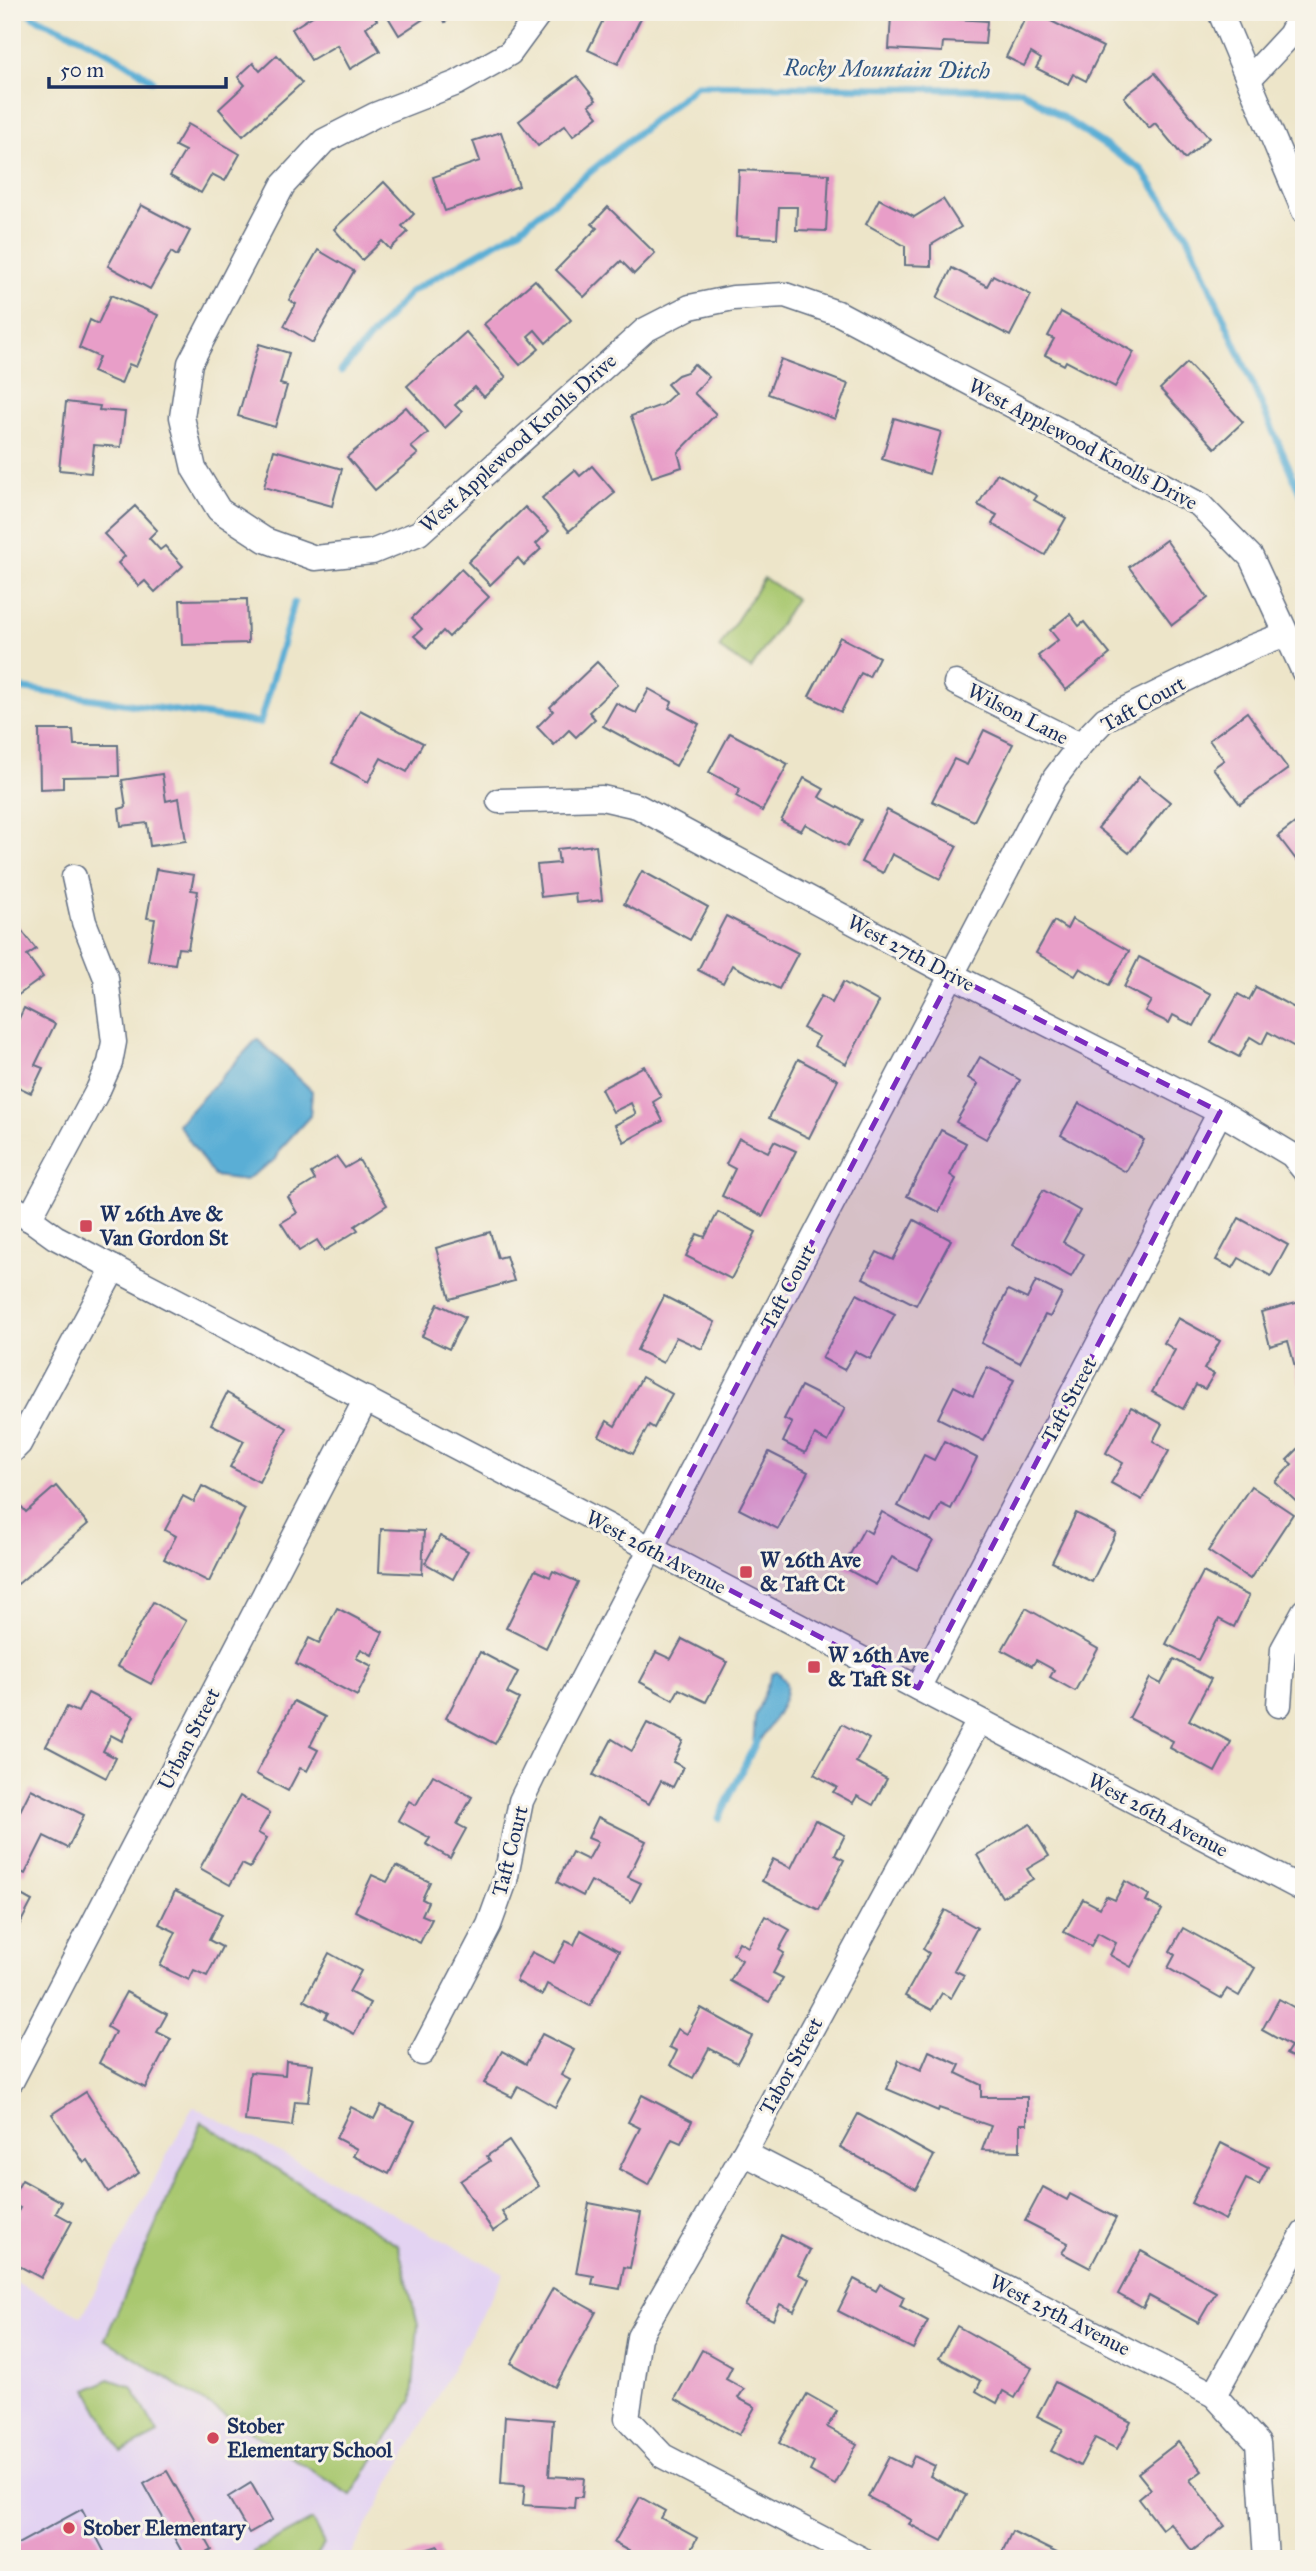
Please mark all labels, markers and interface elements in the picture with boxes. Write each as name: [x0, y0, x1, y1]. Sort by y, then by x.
scale bar: [49, 46, 226, 90]
water label: Rocky Mountain Ditch: [783, 53, 990, 85]
text: 50 m: [60, 57, 105, 83]
street label: West Applewood Knolls Drive: [414, 348, 622, 538]
street label: West Applewood Knolls Drive: [964, 372, 1202, 516]
street label: Taft Court: [1096, 670, 1190, 738]
street label: Wilson Lane: [963, 677, 1073, 751]
street label: West 27th Drive: [843, 909, 979, 998]
place label: W 26th Ave & Van Gordon St: [99, 1201, 229, 1251]
marker: W 26th Ave & Van Gordon St: [78, 1218, 94, 1234]
street label: Taft Court: [755, 1240, 821, 1334]
street label: Taft Street: [1036, 1352, 1103, 1447]
street label: West 26th Avenue: [581, 1504, 731, 1600]
place label: W 26th Ave & Taft Ct: [760, 1547, 861, 1597]
marker: W 26th Ave & Taft Ct: [738, 1564, 754, 1580]
place label: W 26th Ave & Taft St: [828, 1642, 929, 1692]
marker: W 26th Ave & Taft St: [806, 1659, 822, 1675]
street label: Urban Street: [152, 1683, 226, 1794]
street label: West 26th Avenue: [1083, 1767, 1233, 1863]
street label: Taft Court: [486, 1802, 534, 1899]
street label: Tabor Street: [754, 2012, 829, 2119]
street label: West 25th Avenue: [985, 2268, 1135, 2362]
place label: Stober Elementary School: [227, 2413, 393, 2463]
marker: Stober Elementary School: [205, 2430, 221, 2446]
place label: Stober Elementary: [83, 2515, 247, 2541]
marker: Stober Elementary: [61, 2520, 77, 2536]

